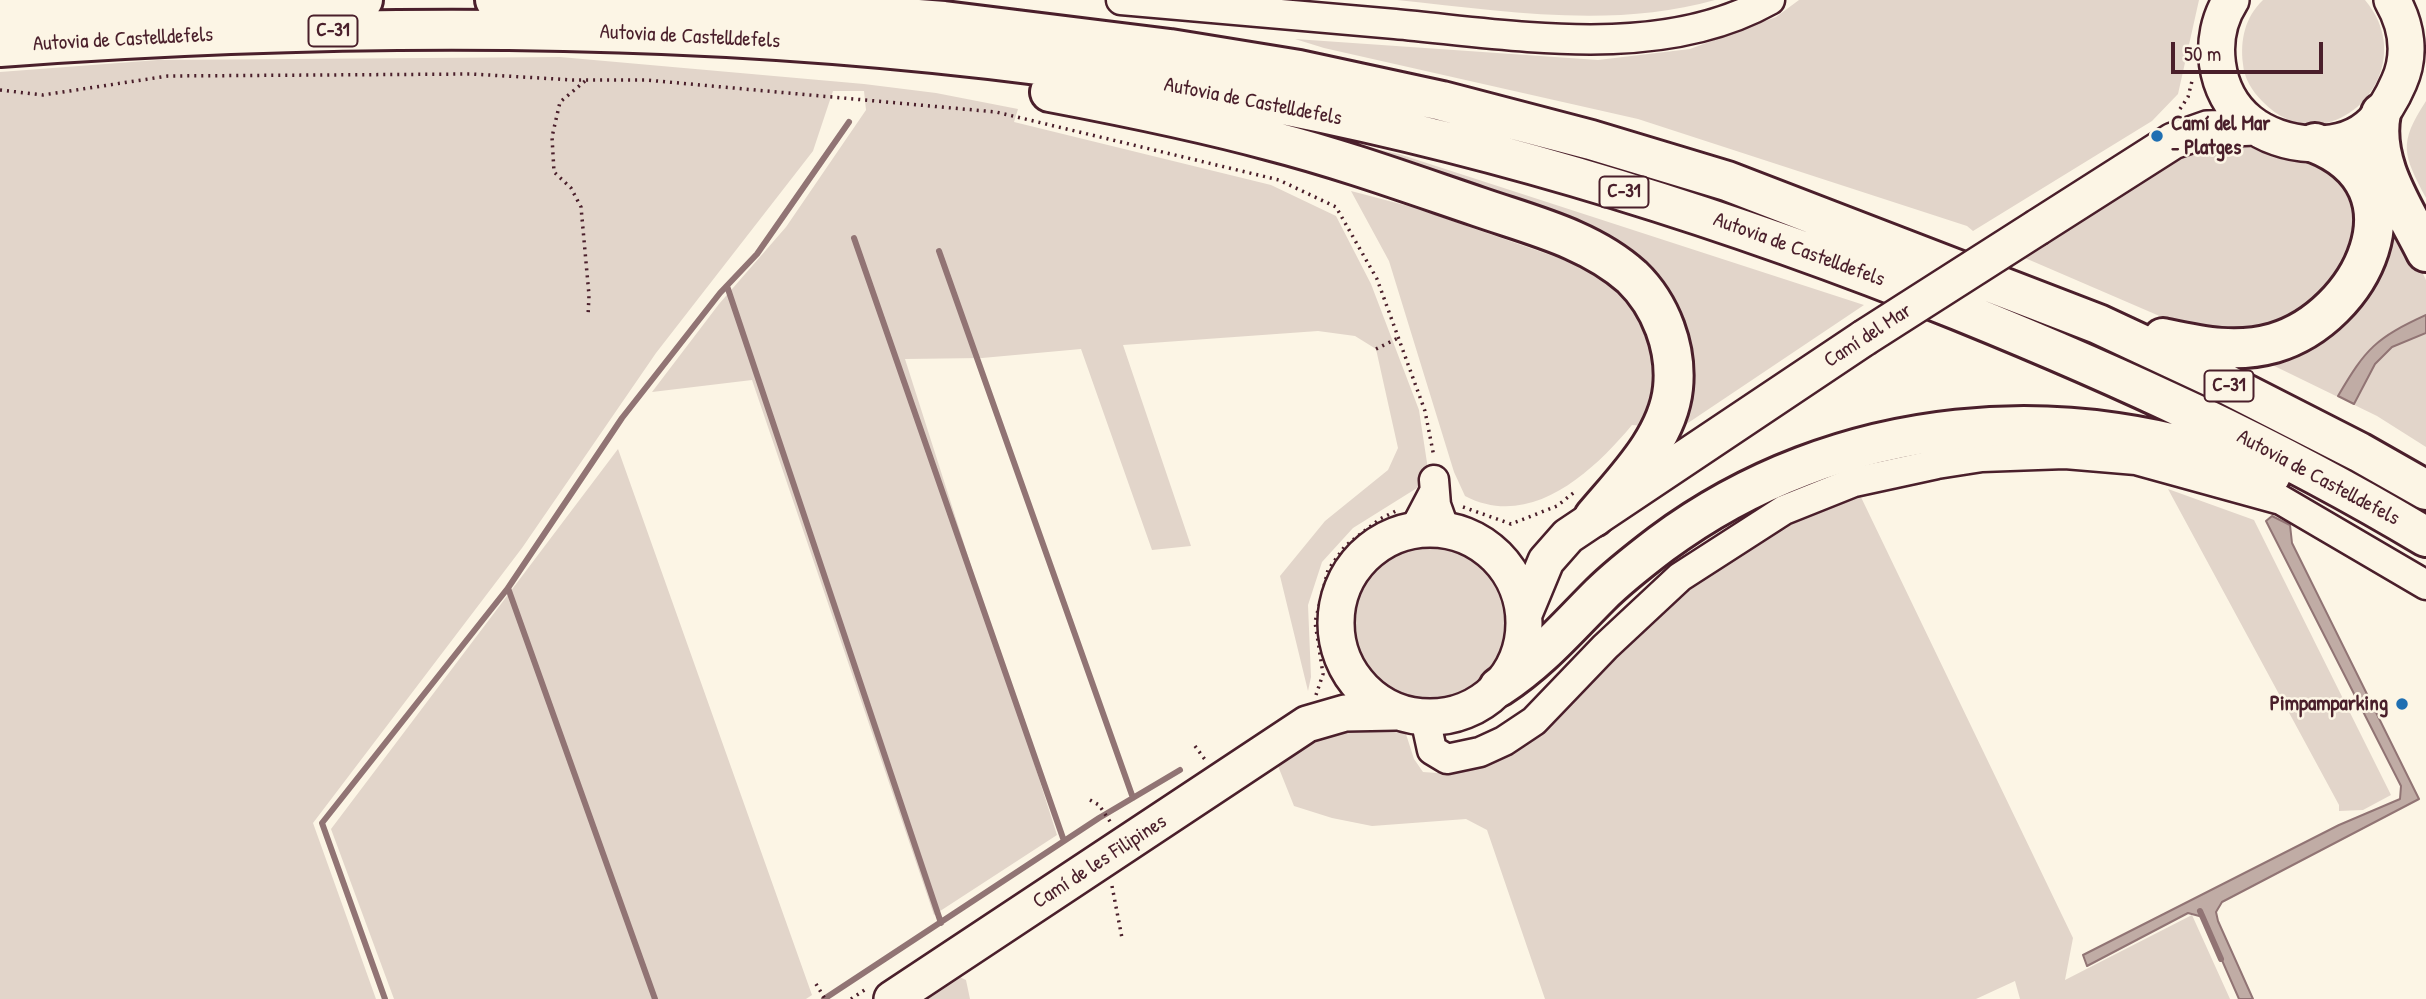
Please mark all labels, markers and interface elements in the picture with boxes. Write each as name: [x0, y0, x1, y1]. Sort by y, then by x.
road number: C-31: [308, 16, 358, 46]
street label: Autovia de Castelldefels: [599, 20, 781, 54]
street label: Autovia de Castelldefels: [32, 23, 214, 57]
scale bar: [2174, 28, 2326, 72]
text: 50 m: [2184, 39, 2221, 68]
street label: Autovia de Castelldefels: [1162, 72, 1344, 132]
place label: Camí del Mar - Platges: [2171, 111, 2270, 161]
marker: Camí del Mar - Platges: [2149, 128, 2165, 144]
road number: C-31: [1600, 176, 1648, 208]
street label: Autovia de Castelldefels: [1710, 207, 1888, 293]
street label: Camí del Mar: [1819, 298, 1917, 374]
road number: C-31: [2204, 370, 2254, 402]
street label: Autovia de Castelldefels: [2232, 425, 2404, 531]
place label: Pimpamparking: [2270, 691, 2388, 717]
marker: Pimpamparking: [2394, 696, 2410, 712]
street label: Camí de les Filipines: [1028, 809, 1172, 915]

